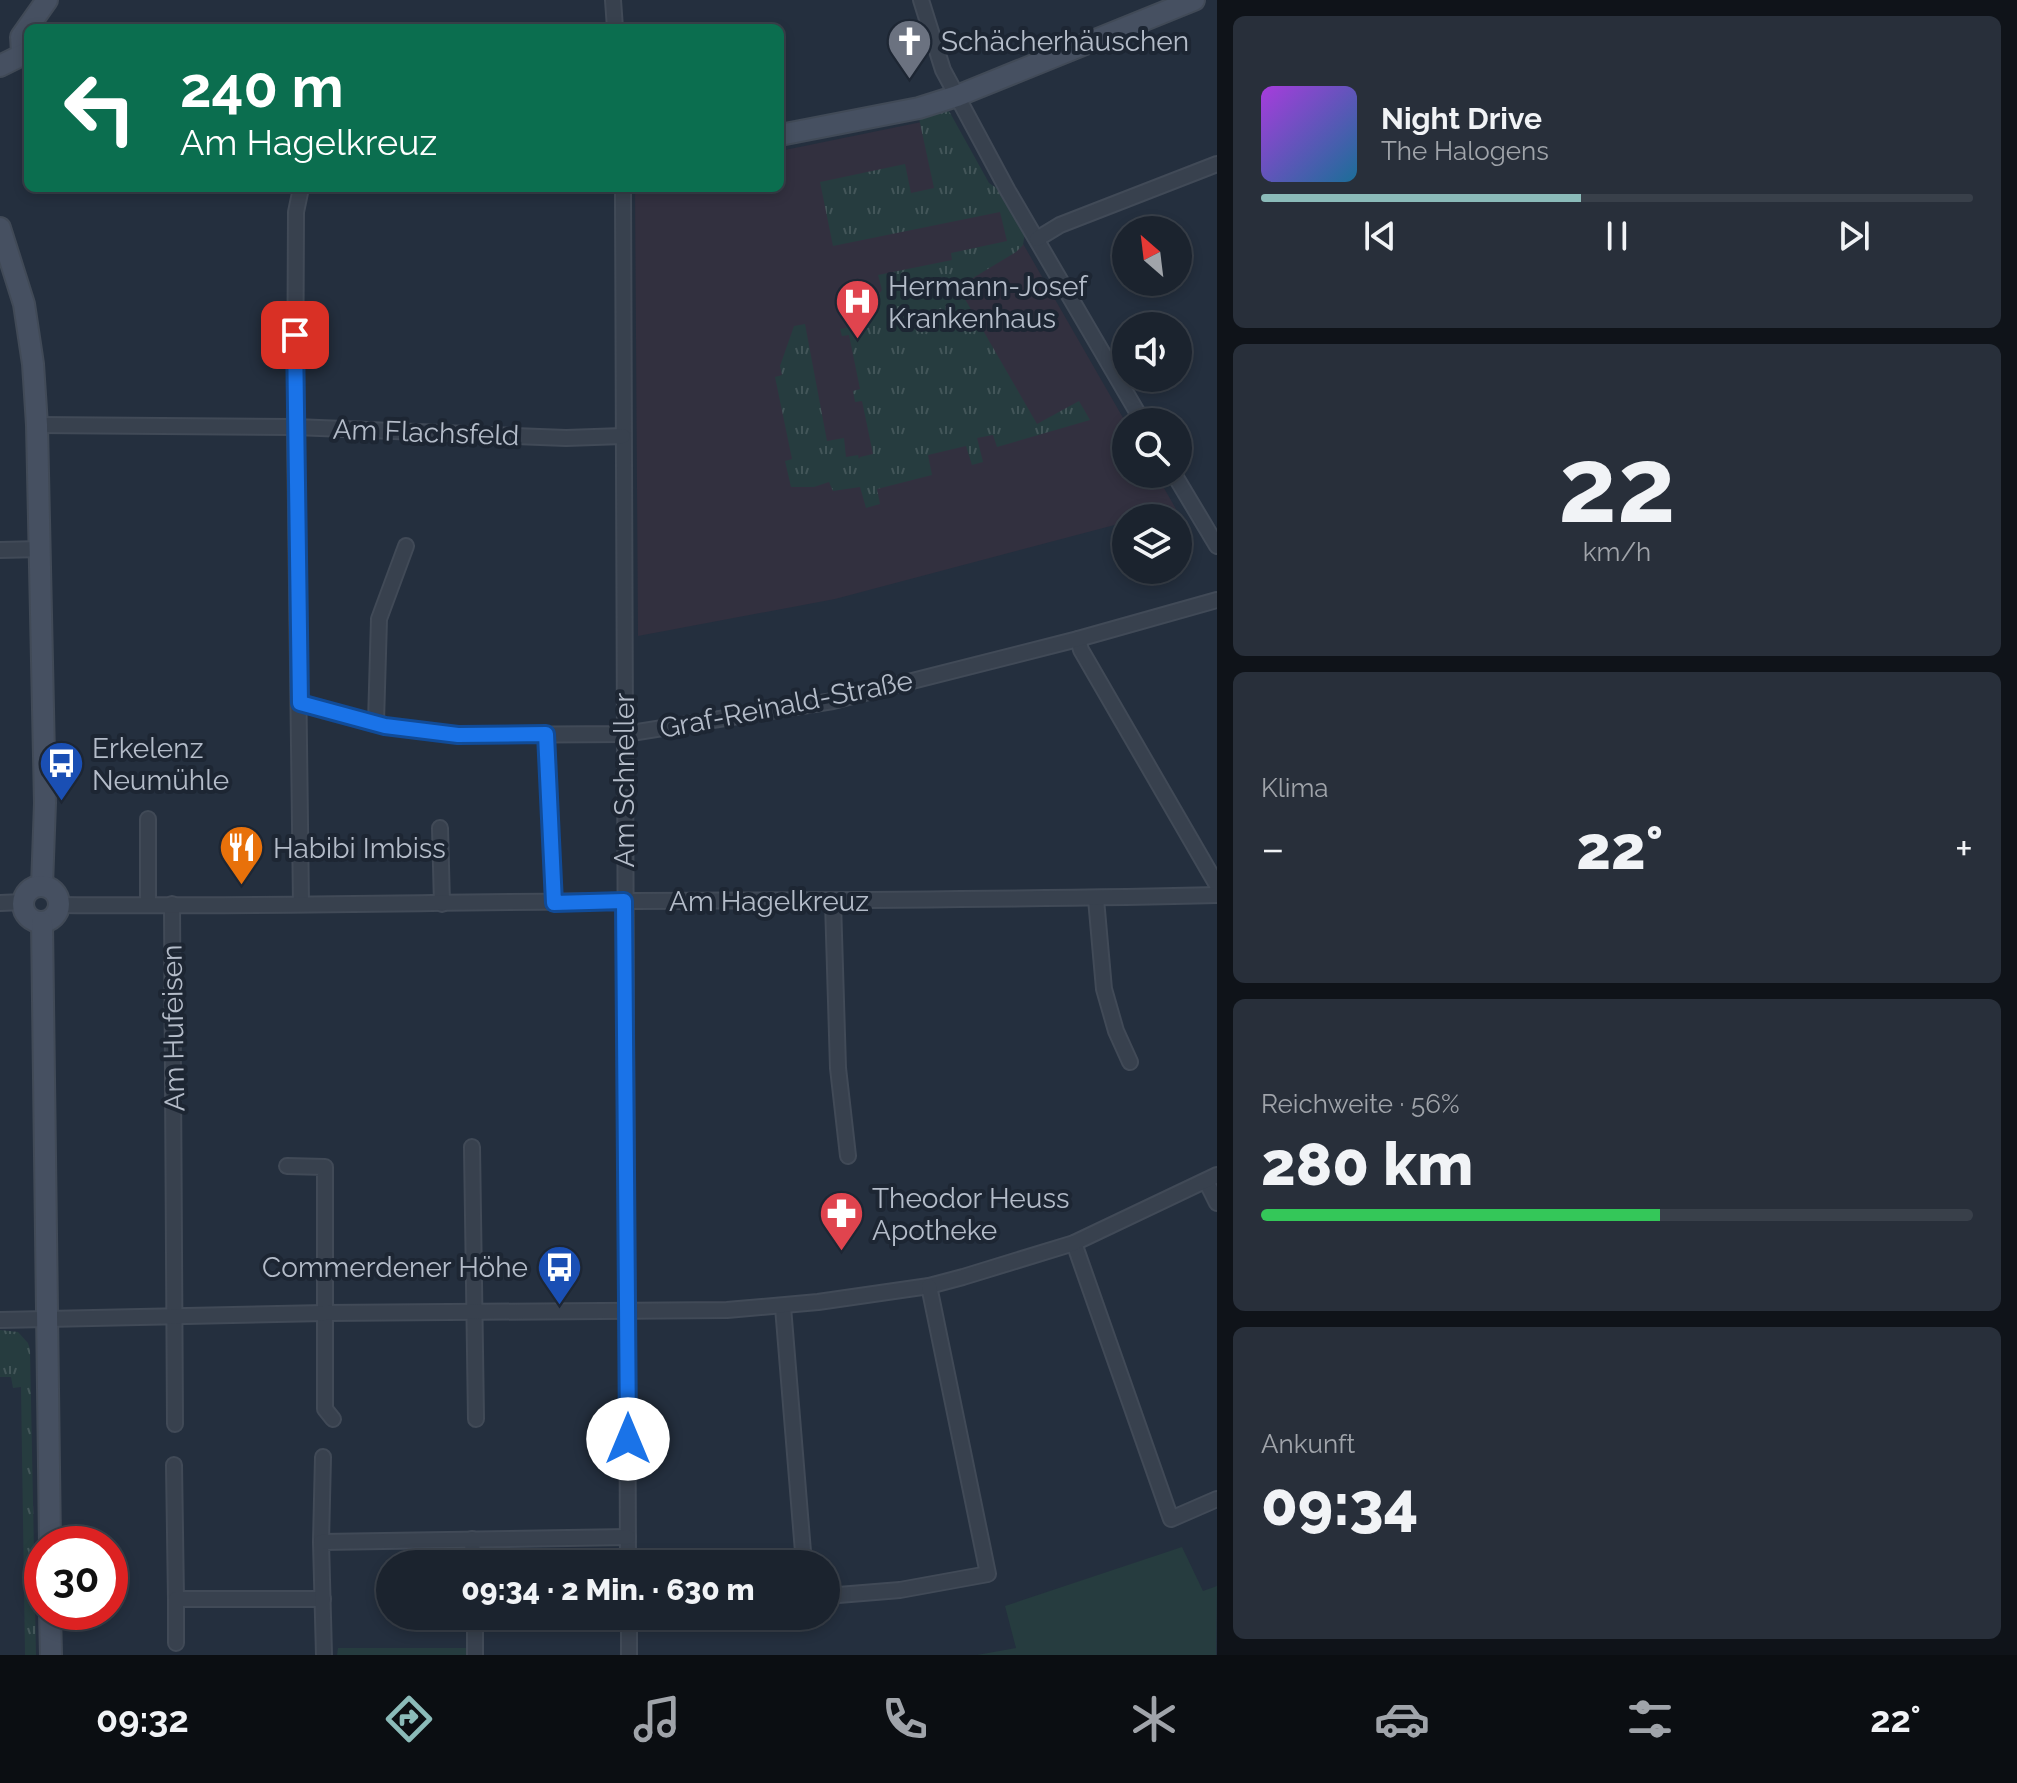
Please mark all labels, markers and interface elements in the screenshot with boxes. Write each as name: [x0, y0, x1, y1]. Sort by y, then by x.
church icon: Schächerhäuschen: [886, 17, 934, 80]
place label: Schächerhäuschen: [941, 25, 1189, 58]
text: 240 m: [180, 54, 344, 120]
icon: left: [48, 56, 152, 160]
text: Night Drive: [1381, 101, 1542, 136]
text: Am Hagelkreuz: [180, 121, 437, 163]
text: The Halogens: [1381, 136, 1549, 166]
icon: previous: [1358, 214, 1402, 258]
icon: pause: [1595, 214, 1639, 258]
icon: next: [1832, 214, 1876, 258]
north arrow: [1112, 216, 1192, 296]
map controls: [1112, 216, 1192, 584]
place label: Hermann-Josef Krankenhaus: [888, 270, 1089, 335]
hospital icon: Hermann-Josef Krankenhaus: [833, 278, 881, 341]
pin: [261, 301, 329, 369]
button: sound: [1112, 312, 1192, 392]
icon: arrive: [273, 313, 317, 357]
button: search: [1112, 408, 1192, 488]
street label: Am Flachsfeld: [332, 413, 520, 452]
text: 22: [1558, 424, 1676, 546]
button: layers: [1112, 504, 1192, 584]
text: km/h: [1583, 537, 1651, 567]
street label: Graf-Reinald-Straße: [657, 664, 915, 745]
street label: Am Schneller: [608, 692, 641, 867]
place label: Erkelenz Neumühle: [92, 732, 229, 797]
bus stop icon: Erkelenz Neumühle: [37, 740, 85, 803]
text: Klima: [1261, 773, 1329, 803]
text: 22°: [1576, 813, 1663, 883]
text: −: [1261, 823, 1285, 874]
text: +: [1955, 823, 1973, 874]
restaurant icon: Habibi Imbiss: [218, 824, 266, 887]
place label: Habibi Imbiss: [273, 832, 446, 865]
street label: Am Hagelkreuz: [669, 885, 869, 918]
street label: Am Hufeisen: [156, 944, 191, 1112]
text: Reichweite · 56%: [1261, 1089, 1460, 1119]
text: 280 km: [1261, 1129, 1473, 1199]
place label: Theodor Heuss Apotheke: [872, 1182, 1069, 1247]
pharmacy icon: Theodor Heuss Apotheke: [817, 1190, 865, 1253]
bus stop icon: Commerdener Höhe: [535, 1243, 583, 1306]
place label: Commerdener Höhe: [262, 1251, 528, 1284]
position arrow: [586, 1397, 670, 1481]
text: Ankunft: [1261, 1429, 1355, 1459]
text: 09:34: [1261, 1469, 1418, 1539]
speed limit sign: 30: [24, 1526, 128, 1630]
text: 09:34 · 2 Min. · 630 m: [461, 1572, 755, 1607]
icon: directions: [381, 1691, 437, 1747]
icon: music: [629, 1691, 685, 1747]
icon: phone: [877, 1691, 933, 1747]
icon: climate: [1126, 1691, 1182, 1747]
icon: car: [1374, 1691, 1430, 1747]
icon: filters: [1622, 1691, 1678, 1747]
text: 09:32: [96, 1698, 189, 1740]
text: 22°: [1870, 1698, 1921, 1740]

